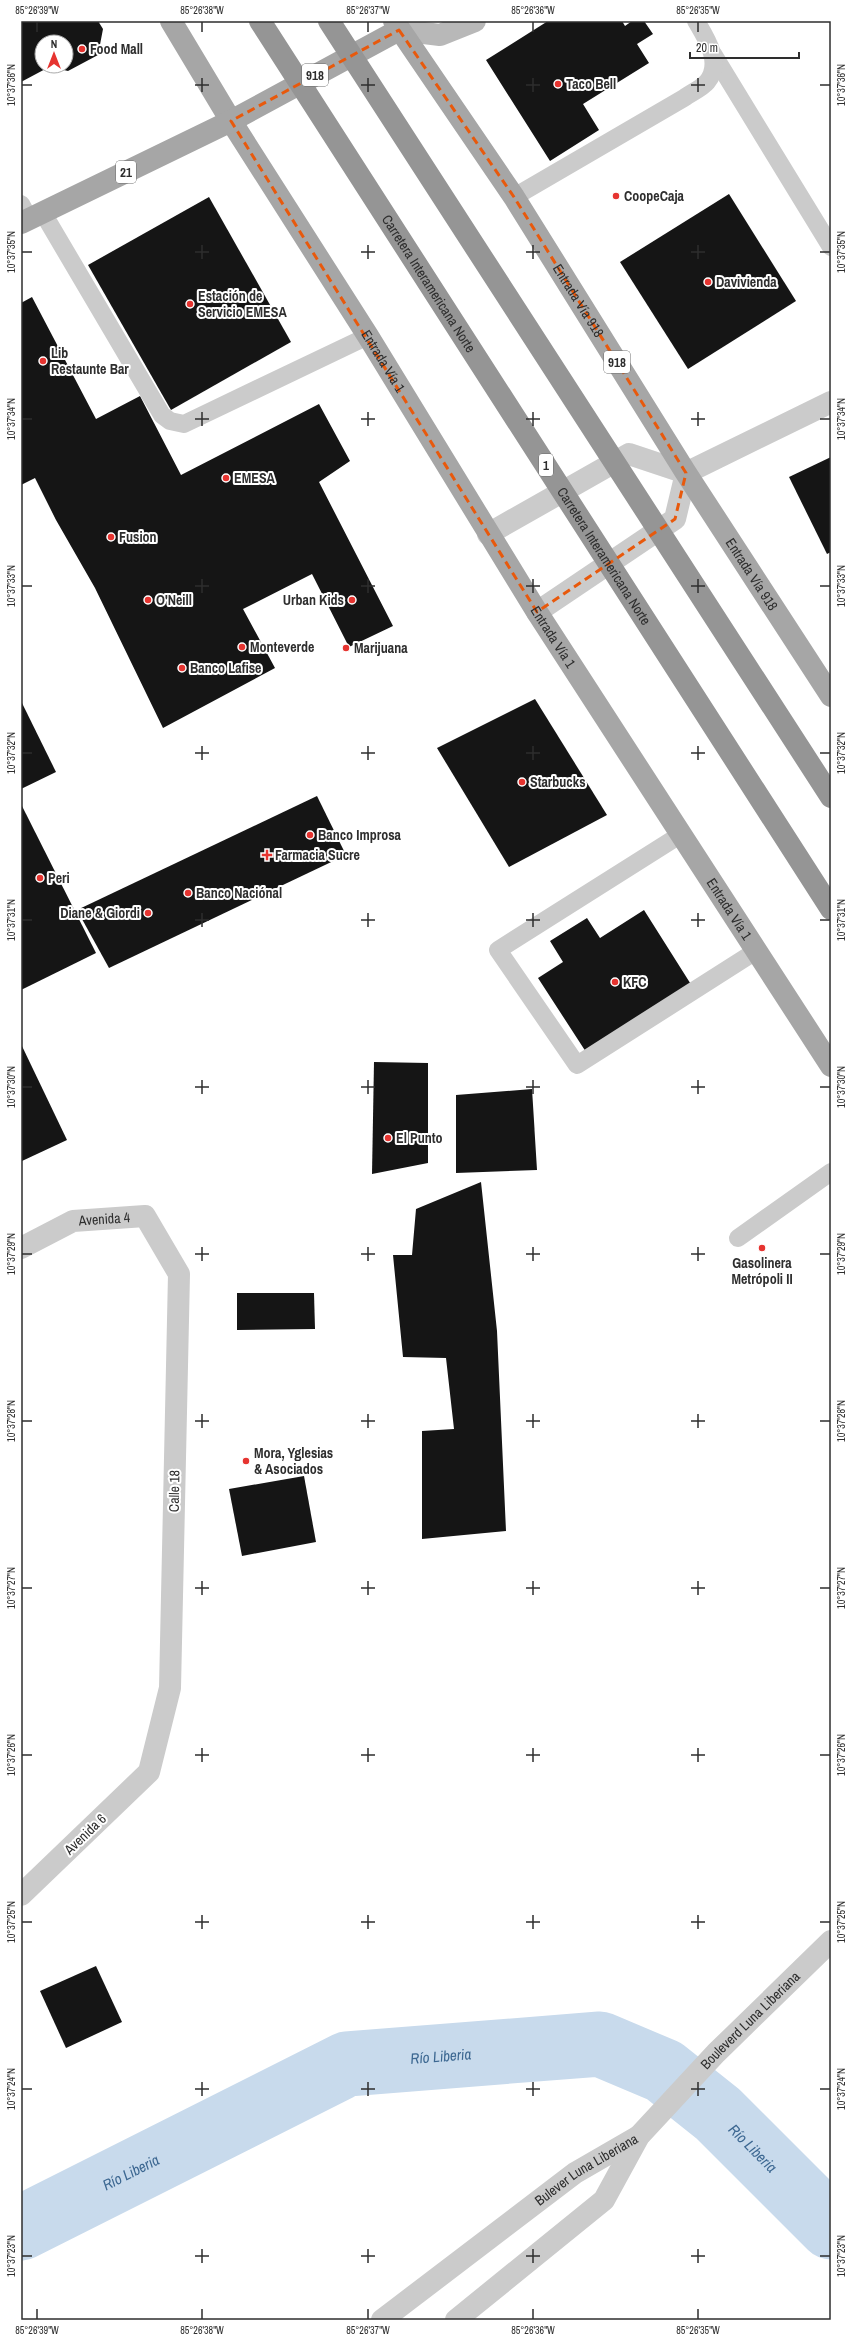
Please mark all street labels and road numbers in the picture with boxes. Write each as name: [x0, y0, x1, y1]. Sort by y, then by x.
road number: 918: [302, 64, 328, 86]
road number: 21: [116, 161, 136, 183]
street label: Carretera Interamericana Norte: [378, 211, 480, 356]
street label: Entrada Vía 918: [549, 261, 608, 340]
street label: Entrada Vía 1: [357, 326, 410, 396]
road number: 918: [604, 351, 630, 373]
road number: 1: [539, 454, 553, 476]
street label: Carretera Interamericana Norte: [553, 484, 655, 628]
street label: Entrada Vía 918: [722, 535, 782, 614]
street label: Entrada Vía 1: [527, 603, 580, 672]
street label: Entrada Vía 1: [703, 875, 756, 944]
street label: Avenida 4: [77, 1208, 131, 1230]
street label: Calle 18: [165, 1470, 183, 1512]
street label: Avenida 6: [60, 1810, 110, 1859]
street label: Bouleverd Luna Liberiana: [697, 1967, 804, 2073]
street label: Bulever Luna Liberiana: [531, 2129, 642, 2209]

